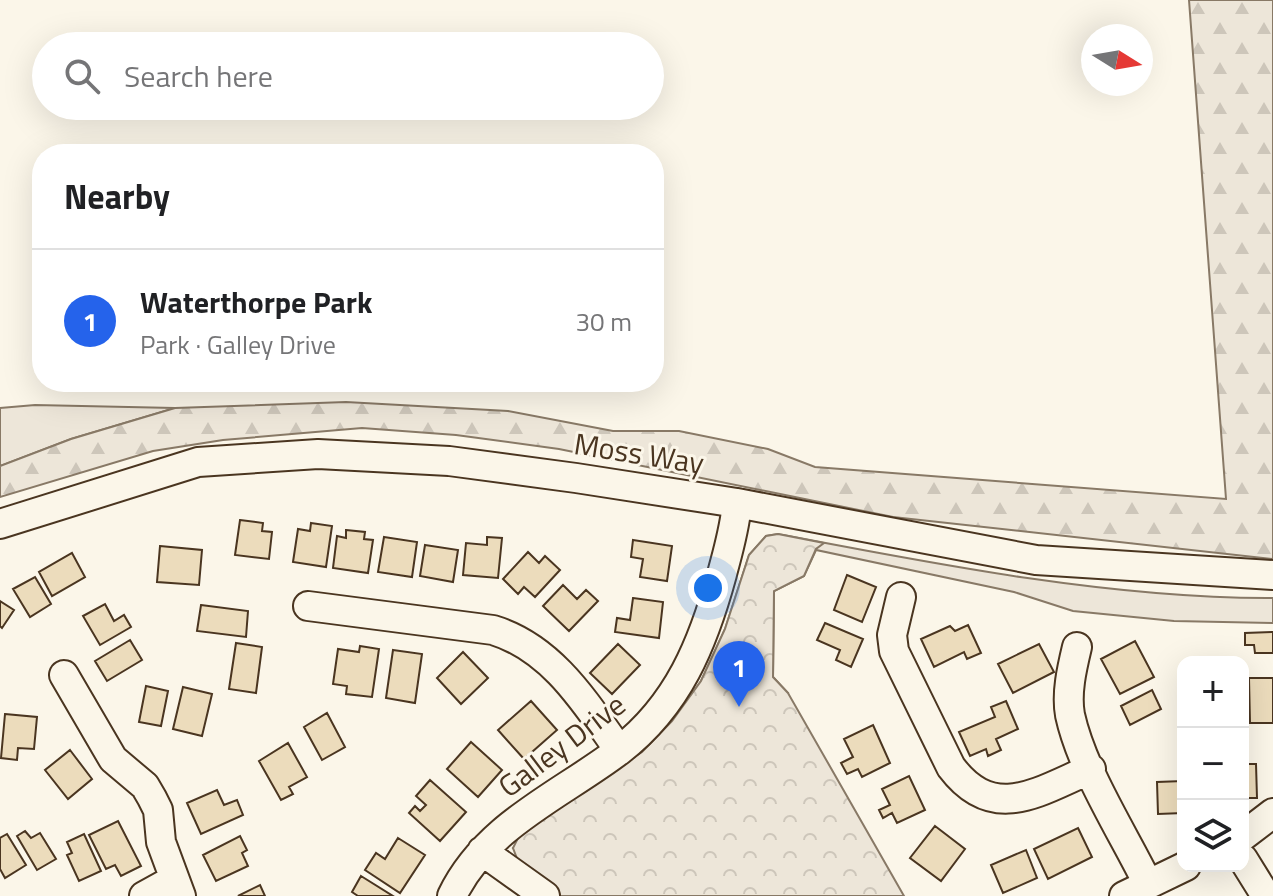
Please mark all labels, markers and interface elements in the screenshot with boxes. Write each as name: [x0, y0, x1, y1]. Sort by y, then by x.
north arrow: [1081, 24, 1153, 96]
search box: [32, 32, 664, 120]
text: Search here: [124, 53, 273, 99]
icon: search: [60, 54, 104, 98]
text: Nearby: [64, 170, 170, 222]
text: Waterthorpe Park: [140, 279, 372, 325]
text: 1: [83, 302, 97, 341]
text: 30 m: [575, 302, 632, 341]
text: Park · Galley Drive: [140, 325, 336, 364]
street label: Moss Way: [571, 420, 707, 486]
your location: [688, 568, 728, 608]
pin: 1: [713, 641, 765, 707]
map controls: [1177, 656, 1249, 872]
button: +: [1177, 656, 1249, 728]
street label: Galley Drive: [488, 682, 635, 808]
button: −: [1177, 728, 1249, 800]
button: layers: [1177, 800, 1249, 872]

